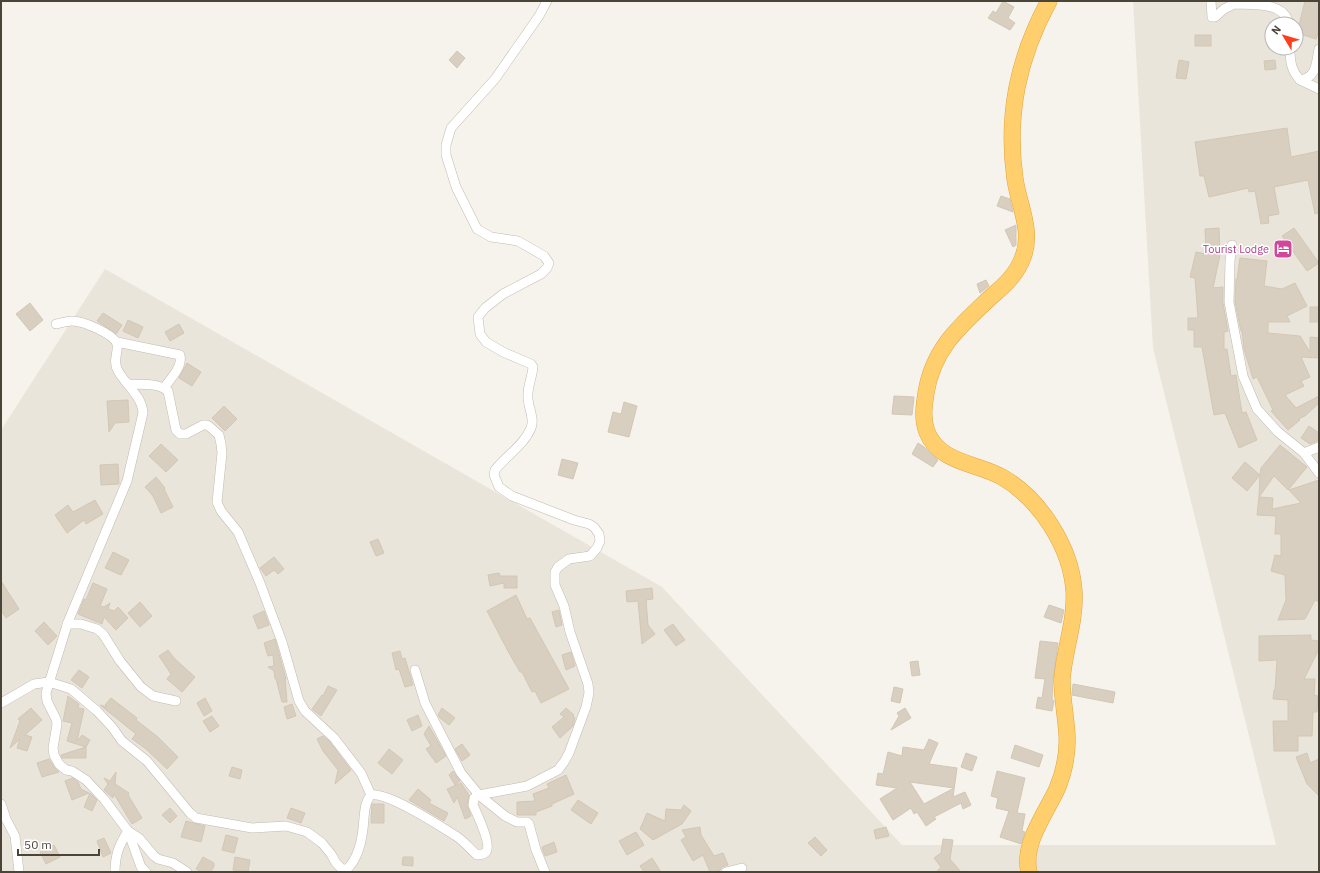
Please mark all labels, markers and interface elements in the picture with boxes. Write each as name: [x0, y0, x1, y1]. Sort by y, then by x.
north arrow: [1264, 16, 1304, 56]
text: N: [1268, 22, 1284, 37]
hotel icon: Tourist Lodge: [1272, 238, 1294, 260]
place label: Tourist Lodge: [1203, 242, 1269, 256]
scale bar: [18, 831, 99, 857]
text: 50 m: [24, 837, 52, 852]

